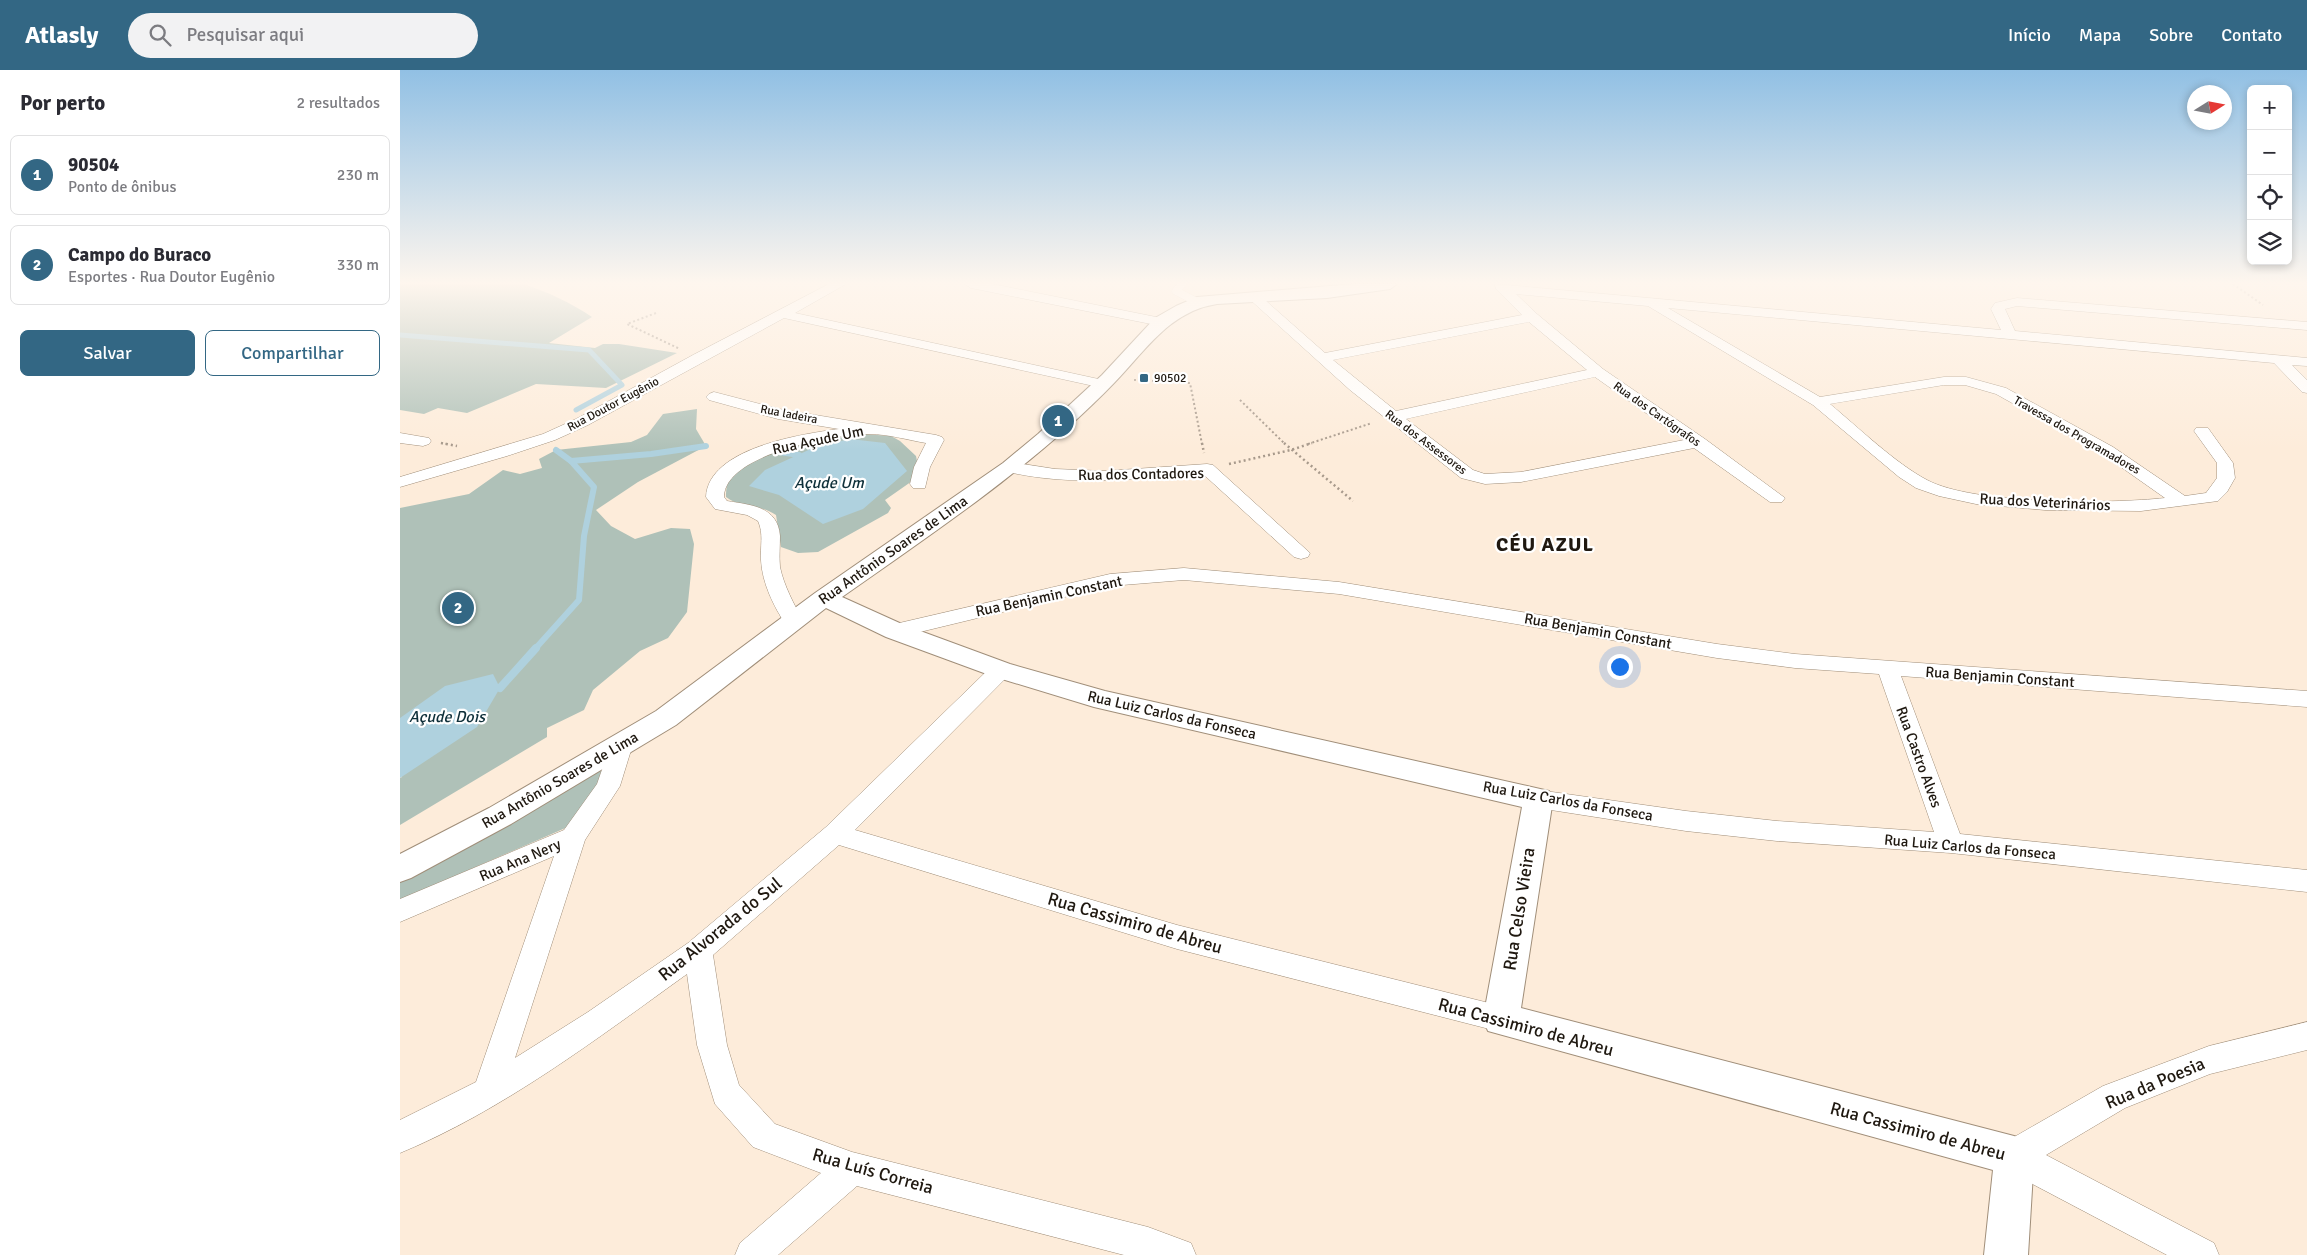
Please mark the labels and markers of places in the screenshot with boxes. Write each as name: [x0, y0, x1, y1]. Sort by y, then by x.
place label: 90502: [1154, 371, 1186, 386]
marker: 90502: [1138, 372, 1150, 384]
pin: 1: [1042, 402, 1074, 440]
pin: 2: [442, 589, 474, 627]

